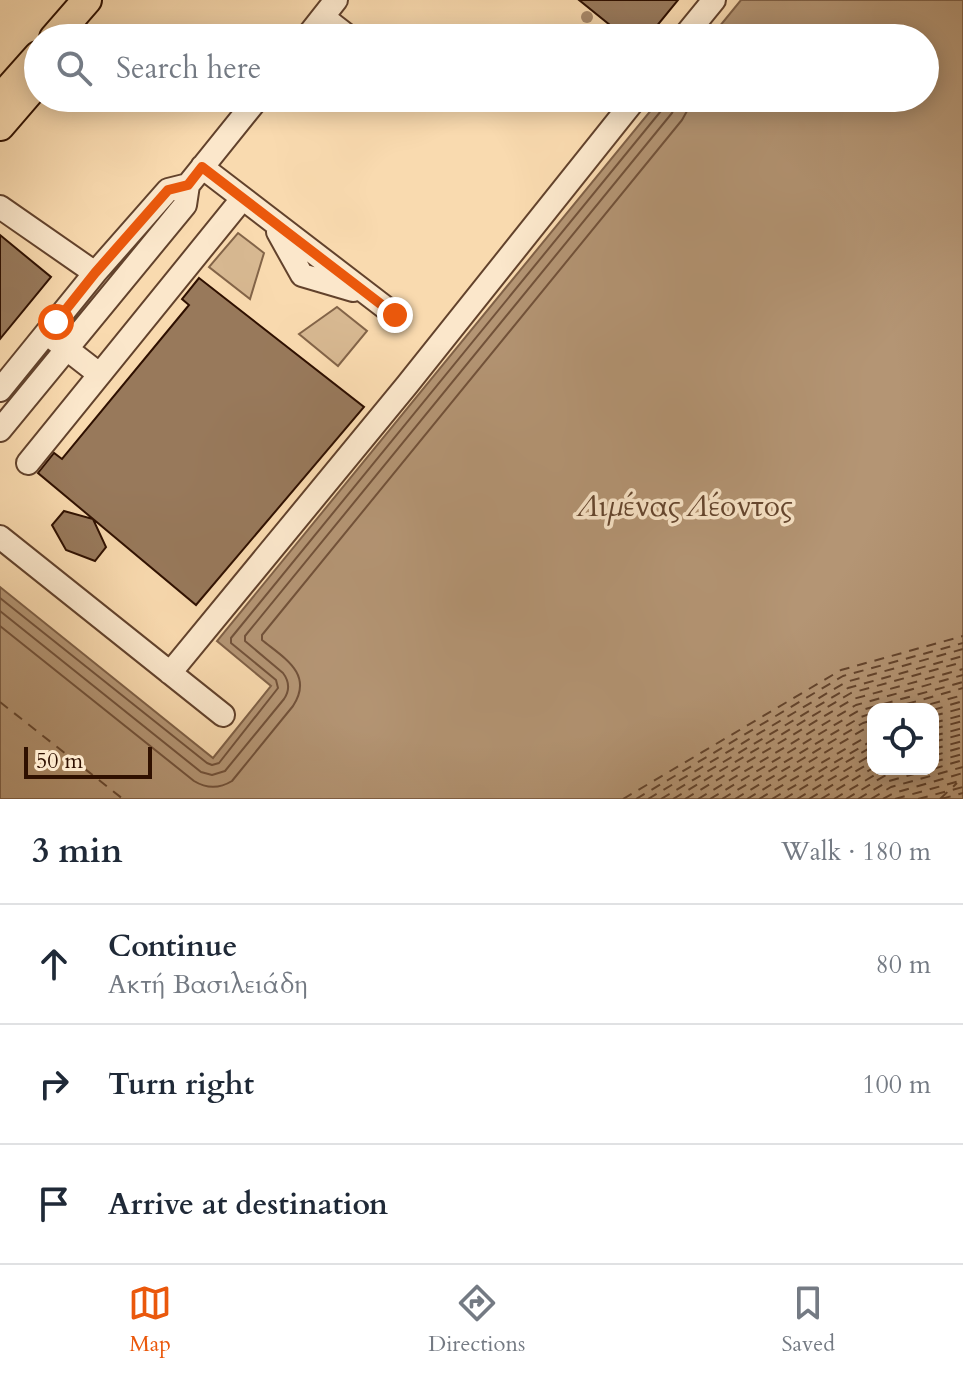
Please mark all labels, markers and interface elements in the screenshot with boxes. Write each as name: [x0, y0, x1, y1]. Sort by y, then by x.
search box: [24, 24, 939, 112]
icon: search: [52, 46, 96, 90]
text: Search here: [116, 48, 261, 89]
route end: [377, 297, 413, 333]
route start: [38, 304, 74, 340]
water label: Λιμένας Λέοντος: [575, 486, 793, 527]
map controls: [867, 703, 939, 775]
button: locate: [867, 703, 939, 775]
scale bar: [24, 743, 152, 779]
text: 50 m: [36, 746, 83, 776]
text: 3 min: [32, 828, 123, 874]
text: Walk · 180 m: [781, 834, 931, 869]
text: Continue: [108, 926, 237, 967]
icon: ahead: [32, 942, 76, 986]
text: 80 m: [875, 947, 931, 982]
text: Ακτή Βασιλειάδη: [108, 967, 308, 1002]
icon: right: [32, 1062, 76, 1106]
text: Turn right: [108, 1064, 254, 1105]
text: 100 m: [862, 1067, 931, 1102]
icon: arrive: [32, 1182, 76, 1226]
text: Arrive at destination: [108, 1184, 388, 1225]
tab: Map: [128, 1281, 172, 1359]
tab: Directions: [428, 1281, 525, 1359]
tab: Saved: [782, 1281, 835, 1359]

